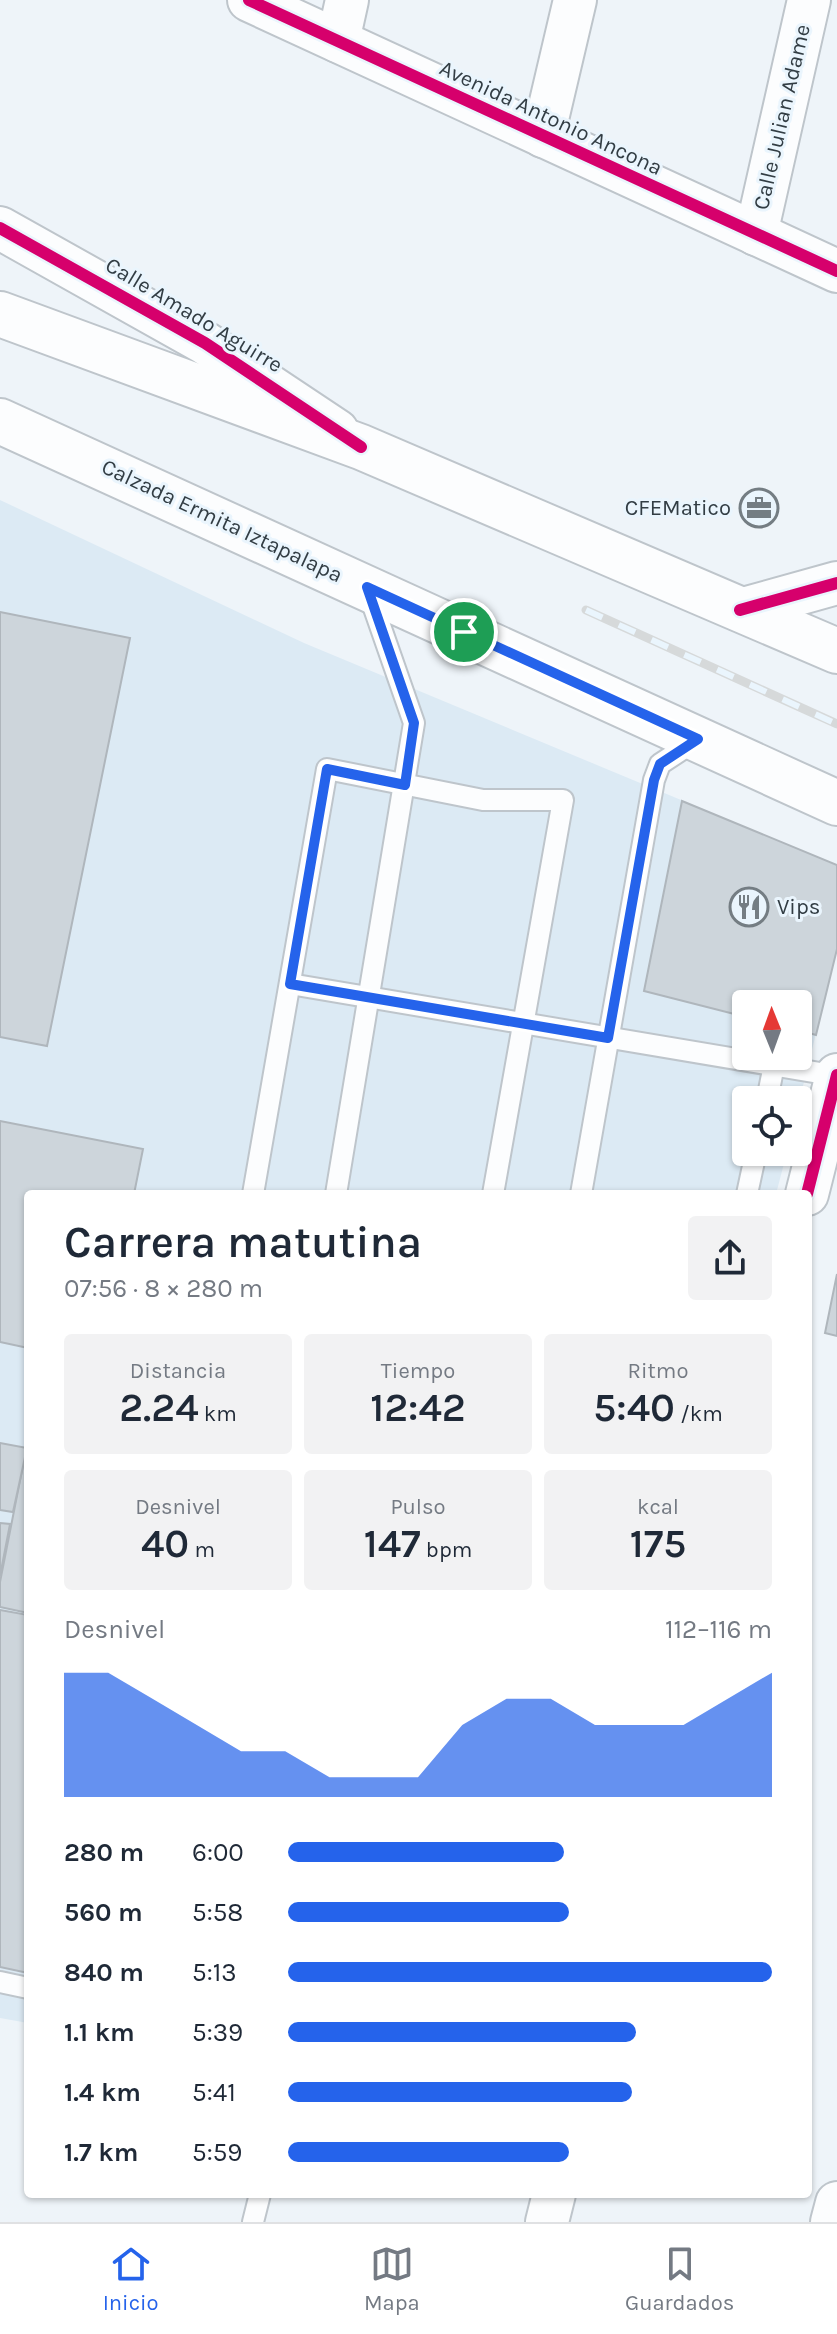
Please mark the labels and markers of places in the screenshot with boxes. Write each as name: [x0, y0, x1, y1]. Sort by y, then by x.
office icon: CFEMatico: [738, 487, 780, 529]
place label: CFEMatico: [625, 495, 731, 521]
pin: [430, 598, 498, 666]
restaurant icon: Vips: [728, 886, 770, 928]
place label: Vips: [777, 894, 820, 920]

